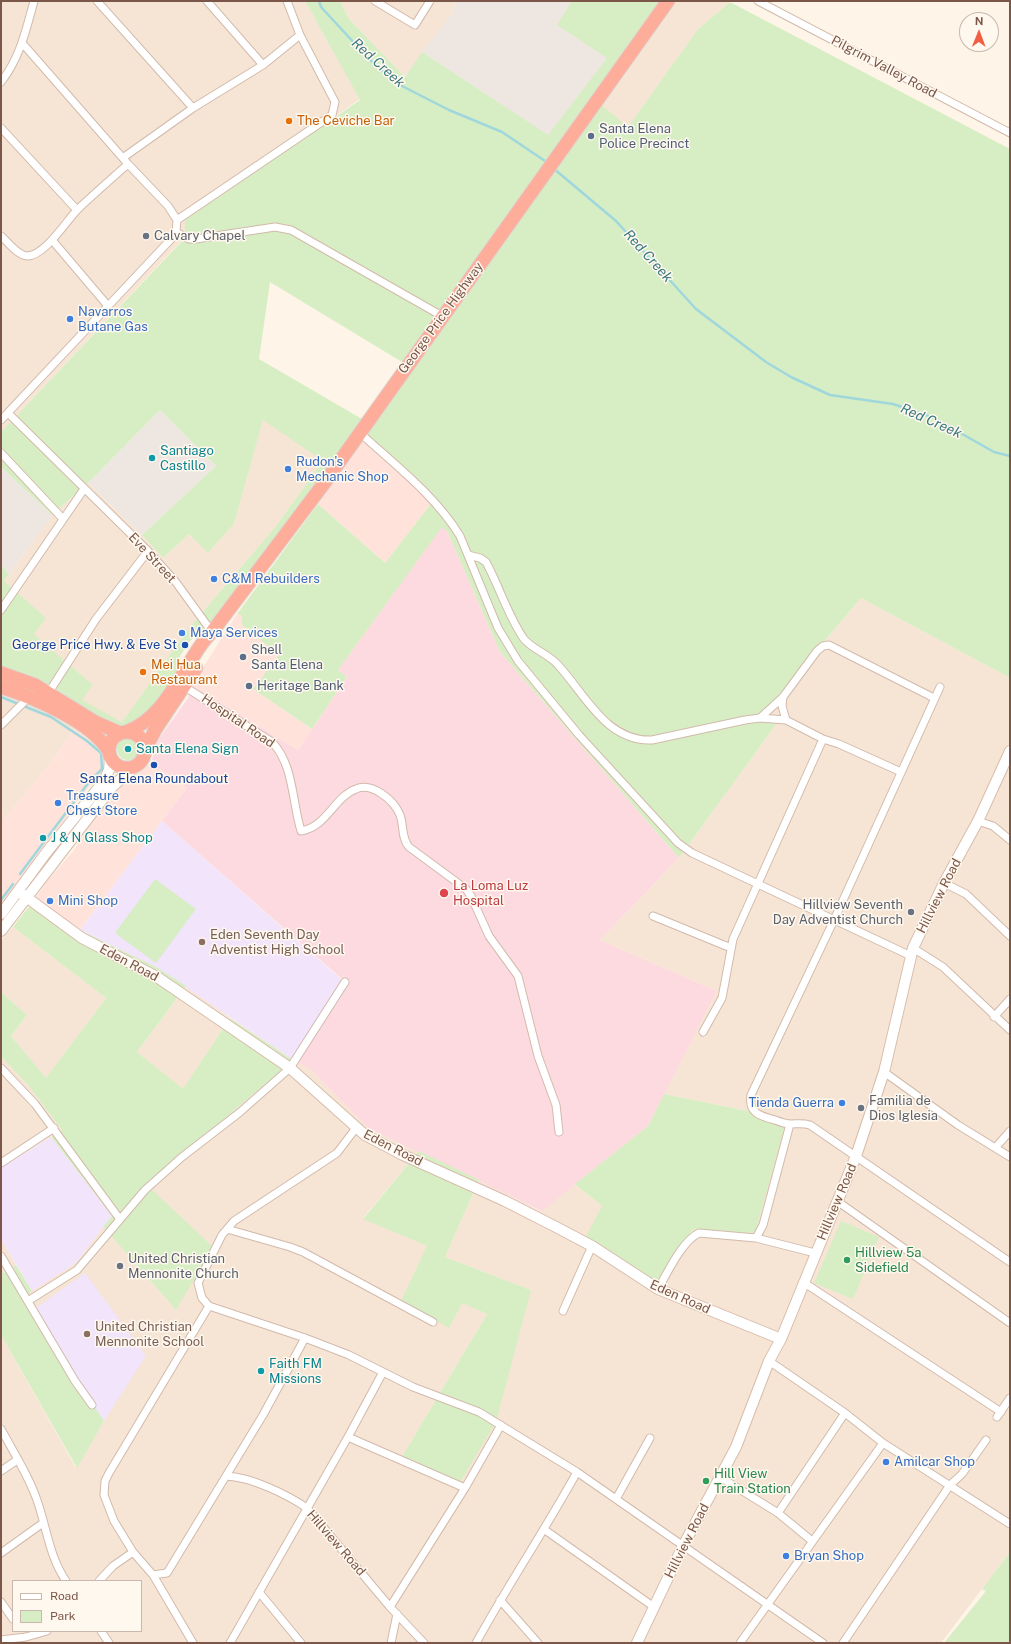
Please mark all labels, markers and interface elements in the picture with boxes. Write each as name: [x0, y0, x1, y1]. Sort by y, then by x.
north arrow: [959, 12, 999, 52]
text: N: [975, 15, 984, 27]
street label: Pilgrim Valley Road: [828, 33, 940, 101]
water label: Red Creek: [348, 35, 408, 91]
place label: The Ceviche Bar: [297, 113, 395, 129]
marker: The Ceviche Bar: [284, 116, 294, 126]
place label: Santa Elena Police Precinct: [599, 121, 689, 152]
marker: Santa Elena Police Precinct: [586, 131, 596, 141]
water label: Red Creek: [620, 226, 676, 286]
place label: Calvary Chapel: [154, 228, 245, 244]
marker: Calvary Chapel: [141, 231, 151, 241]
street label: George Price Highway: [395, 259, 487, 377]
place label: Navarros Butane Gas: [78, 304, 148, 335]
marker: Navarros Butane Gas: [65, 314, 75, 324]
water label: Red Creek: [898, 400, 964, 442]
place label: Santiago Castillo: [160, 443, 214, 474]
marker: Santiago Castillo: [147, 453, 157, 463]
place label: Rudon's Mechanic Shop: [296, 454, 389, 485]
marker: Rudon's Mechanic Shop: [283, 464, 293, 474]
street label: Eve Street: [125, 530, 179, 586]
place label: C&M Rebuilders: [222, 571, 320, 587]
marker: C&M Rebuilders: [209, 574, 219, 584]
place label: Maya Services: [190, 625, 278, 641]
marker: Maya Services: [177, 628, 187, 638]
place label: George Price Hwy. & Eve St: [12, 637, 177, 653]
marker: George Price Hwy. & Eve St: [180, 640, 190, 650]
place label: Shell Santa Elena: [251, 642, 323, 673]
marker: Shell Santa Elena: [238, 652, 248, 662]
place label: Mei Hua Restaurant: [151, 657, 217, 688]
marker: Mei Hua Restaurant: [138, 667, 148, 677]
place label: Heritage Bank: [257, 678, 344, 694]
marker: Heritage Bank: [244, 681, 254, 691]
street label: Hospital Road: [198, 691, 278, 751]
place label: Santa Elena Sign: [136, 741, 239, 757]
marker: Santa Elena Sign: [123, 744, 133, 754]
marker: Santa Elena Roundabout: [149, 760, 159, 770]
place label: Santa Elena Roundabout: [80, 771, 228, 787]
place label: Treasure Chest Store: [66, 788, 137, 819]
marker: Treasure Chest Store: [53, 798, 63, 808]
place label: J & N Glass Shop: [51, 830, 153, 846]
marker: J & N Glass Shop: [38, 833, 48, 843]
street label: Hillview Road: [913, 856, 965, 936]
place label: La Loma Luz Hospital: [453, 878, 528, 909]
marker: La Loma Luz Hospital: [438, 887, 450, 899]
place label: Mini Shop: [58, 893, 118, 909]
marker: Mini Shop: [45, 896, 55, 906]
place label: Hillview Seventh Day Adventist Church: [773, 897, 903, 928]
marker: Hillview Seventh Day Adventist Church: [906, 907, 916, 917]
place label: Eden Seventh Day Adventist High School: [210, 927, 344, 958]
marker: Eden Seventh Day Adventist High School: [197, 937, 207, 947]
street label: Eden Road: [97, 941, 161, 985]
place label: Familia de Dios Iglesia: [869, 1093, 938, 1124]
place label: Tienda Guerra: [749, 1095, 834, 1111]
marker: Tienda Guerra: [837, 1098, 847, 1108]
marker: Familia de Dios Iglesia: [856, 1103, 866, 1113]
street label: Eden Road: [361, 1126, 425, 1170]
street label: Hillview Road: [814, 1161, 860, 1243]
place label: Hillview 5a Sidefield: [855, 1245, 922, 1276]
place label: United Christian Mennonite Church: [128, 1251, 239, 1282]
marker: Hillview 5a Sidefield: [842, 1255, 852, 1265]
marker: United Christian Mennonite Church: [115, 1261, 125, 1271]
street label: Eden Road: [647, 1277, 713, 1317]
place label: United Christian Mennonite School: [95, 1319, 204, 1350]
marker: United Christian Mennonite School: [82, 1329, 92, 1339]
place label: Faith FM Missions: [269, 1356, 322, 1387]
marker: Faith FM Missions: [256, 1366, 266, 1376]
place label: Amilcar Shop: [894, 1454, 975, 1470]
marker: Amilcar Shop: [881, 1457, 891, 1467]
place label: Hill View Train Station: [714, 1466, 791, 1497]
marker: Hill View Train Station: [701, 1476, 711, 1486]
street label: Hillview Road: [661, 1501, 713, 1581]
street label: Hillview Road: [303, 1507, 369, 1579]
place label: Bryan Shop: [794, 1548, 864, 1564]
marker: Bryan Shop: [781, 1551, 791, 1561]
legend: [12, 1580, 142, 1632]
text: Road: [50, 1589, 78, 1603]
text: Park: [50, 1609, 76, 1623]

